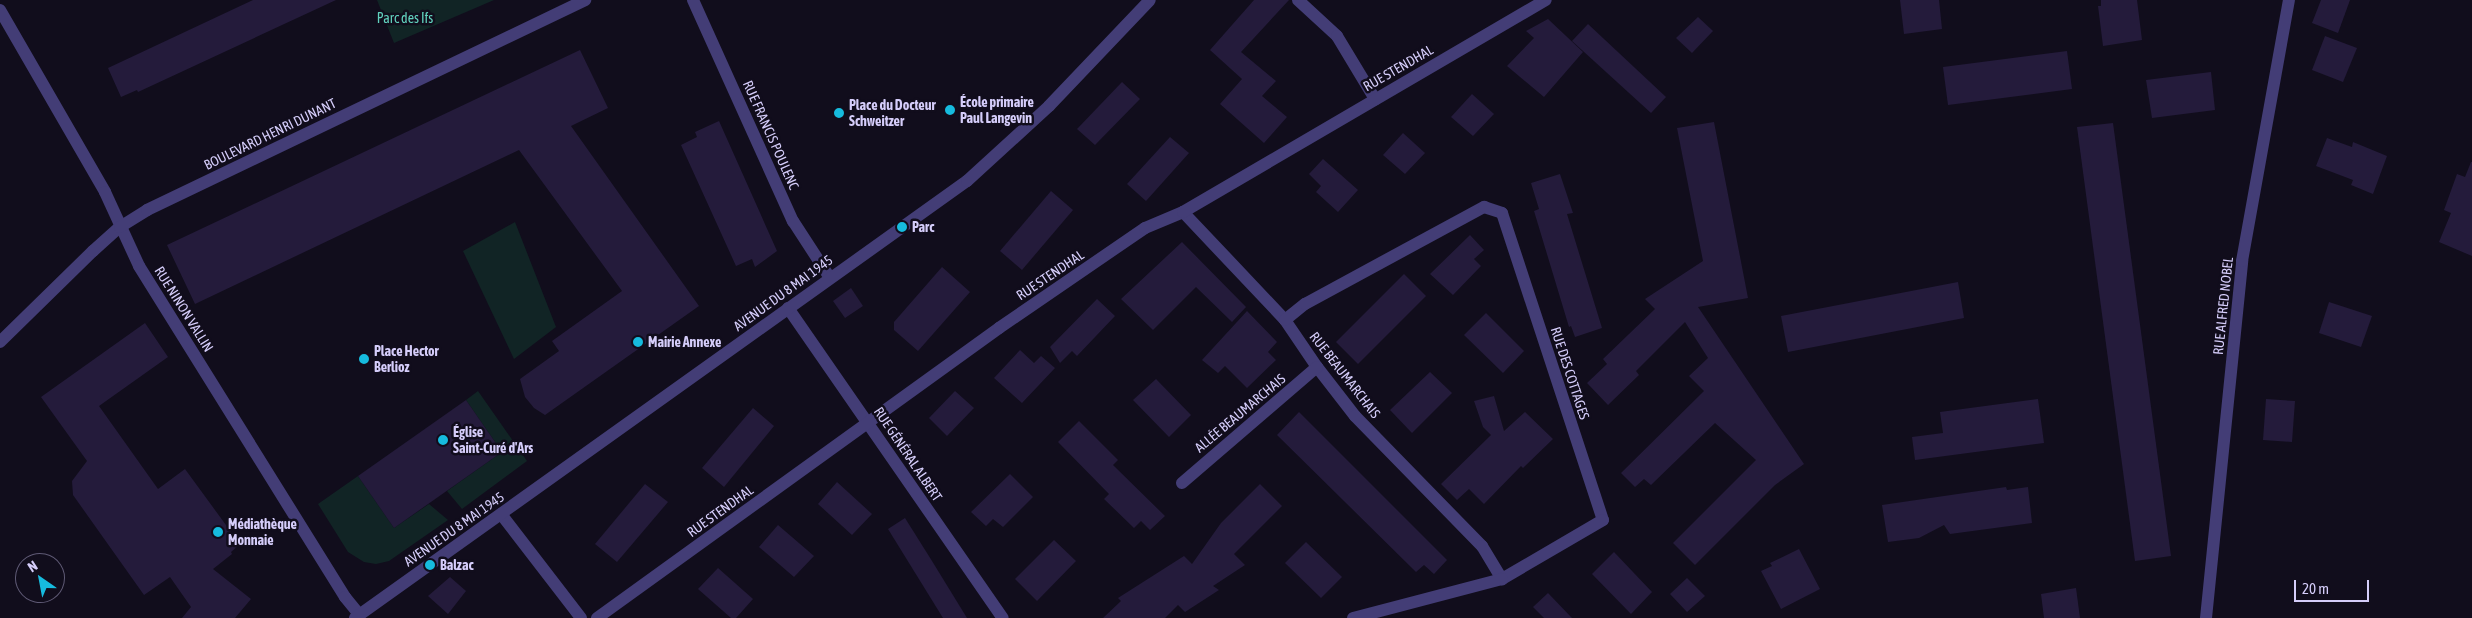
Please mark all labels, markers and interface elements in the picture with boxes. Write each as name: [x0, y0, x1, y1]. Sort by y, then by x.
park label: Parc des Ifs: [377, 10, 433, 26]
street label: RUE STENDHAL: [1360, 41, 1436, 95]
street label: RUE FRANCIS POULENC: [739, 78, 803, 192]
place label: École primaire Paul Langevin: [960, 94, 1034, 126]
street label: BOULEVARD HENRI DUNANT: [201, 95, 339, 173]
place label: Place du Docteur Schweitzer: [849, 97, 936, 130]
marker: École primaire Paul Langevin: [944, 104, 956, 116]
marker: Place du Docteur Schweitzer: [833, 107, 845, 119]
place label: Parc: [912, 219, 934, 235]
marker: Parc: [896, 221, 908, 233]
street label: RUE STENDHAL: [1013, 246, 1087, 304]
street label: AVENUE DU 8 MAI 1945: [730, 251, 836, 335]
street label: RUE ALFRED NOBEL: [2210, 256, 2236, 356]
street label: RUE NINON VALLIN: [151, 263, 217, 355]
street label: RUE DES COTTAGES: [1547, 325, 1593, 421]
street label: RUE BEAUMARCHAIS: [1306, 329, 1384, 421]
place label: Mairie Annexe: [648, 334, 721, 350]
marker: Mairie Annexe: [632, 336, 644, 348]
place label: Place Hector Berlioz: [374, 343, 439, 376]
marker: Place Hector Berlioz: [358, 353, 370, 365]
street label: ALLÉE BEAUMARCHAIS: [1191, 370, 1289, 456]
street label: RUE GÉNÉRAL ALBERT: [870, 404, 946, 504]
place label: Église Saint-Curé d'Ars: [453, 424, 533, 457]
marker: Église Saint-Curé d'Ars: [437, 434, 449, 446]
street label: RUE STENDHAL: [684, 481, 756, 541]
street label: AVENUE DU 8 MAI 1945: [401, 488, 507, 570]
place label: Médiathèque Monnaie: [228, 516, 297, 548]
marker: Médiathèque Monnaie: [212, 526, 224, 538]
north arrow: [15, 553, 65, 603]
text: N: [25, 557, 40, 575]
place label: Balzac: [440, 557, 474, 573]
marker: Balzac: [424, 559, 436, 571]
scale bar: [2297, 570, 2372, 602]
text: 20 m: [2302, 580, 2329, 597]

